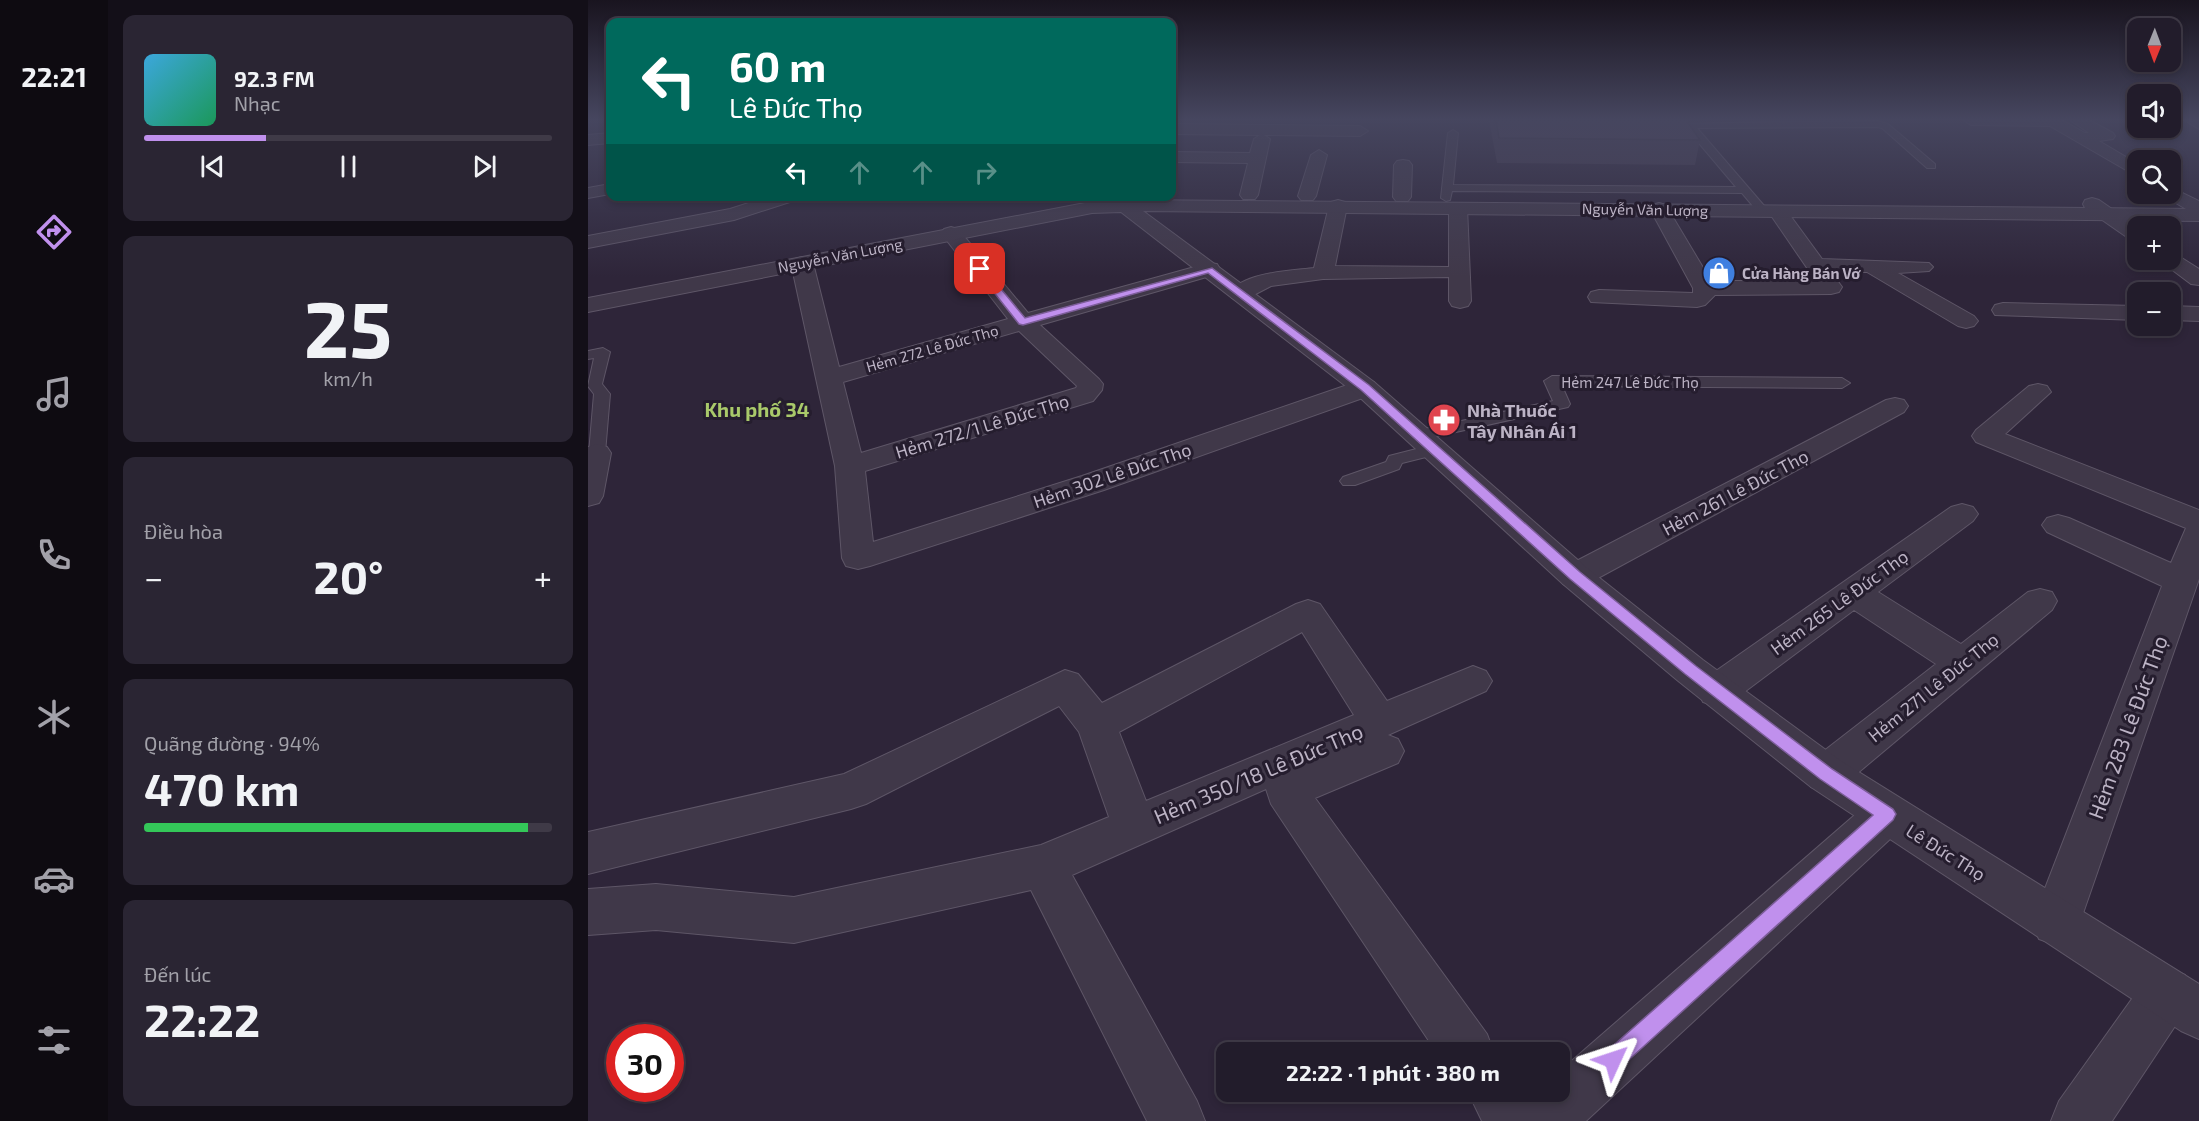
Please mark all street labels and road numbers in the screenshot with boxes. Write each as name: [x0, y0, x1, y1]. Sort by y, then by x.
street label: Nguyễn Văn Lượng: [1582, 199, 1709, 219]
street label: Nguyễn Văn Lượng: [776, 234, 904, 276]
street label: Hẻm 272 Lê Đức Thọ: [864, 320, 1000, 376]
street label: Hẻm 247 Lê Đức Thọ: [1561, 373, 1699, 391]
street label: Hẻm 272/1 Lê Đức Thọ: [892, 389, 1072, 463]
street label: Hẻm 302 Lê Đức Thọ: [1030, 438, 1194, 512]
street label: Hẻm 261 Lê Đức Thọ: [1658, 444, 1812, 540]
street label: Hẻm 265 Lê Đức Thọ: [1766, 545, 1912, 659]
street label: Hẻm 271 Lê Đức Thọ: [1863, 628, 2003, 746]
street label: Hẻm 283 Lê Đức Thọ: [2082, 632, 2172, 822]
street label: Hẻm 350/18 Lê Đức Thọ: [1150, 718, 1366, 828]
street label: Lê Đức Thọ: [1902, 819, 1990, 885]

